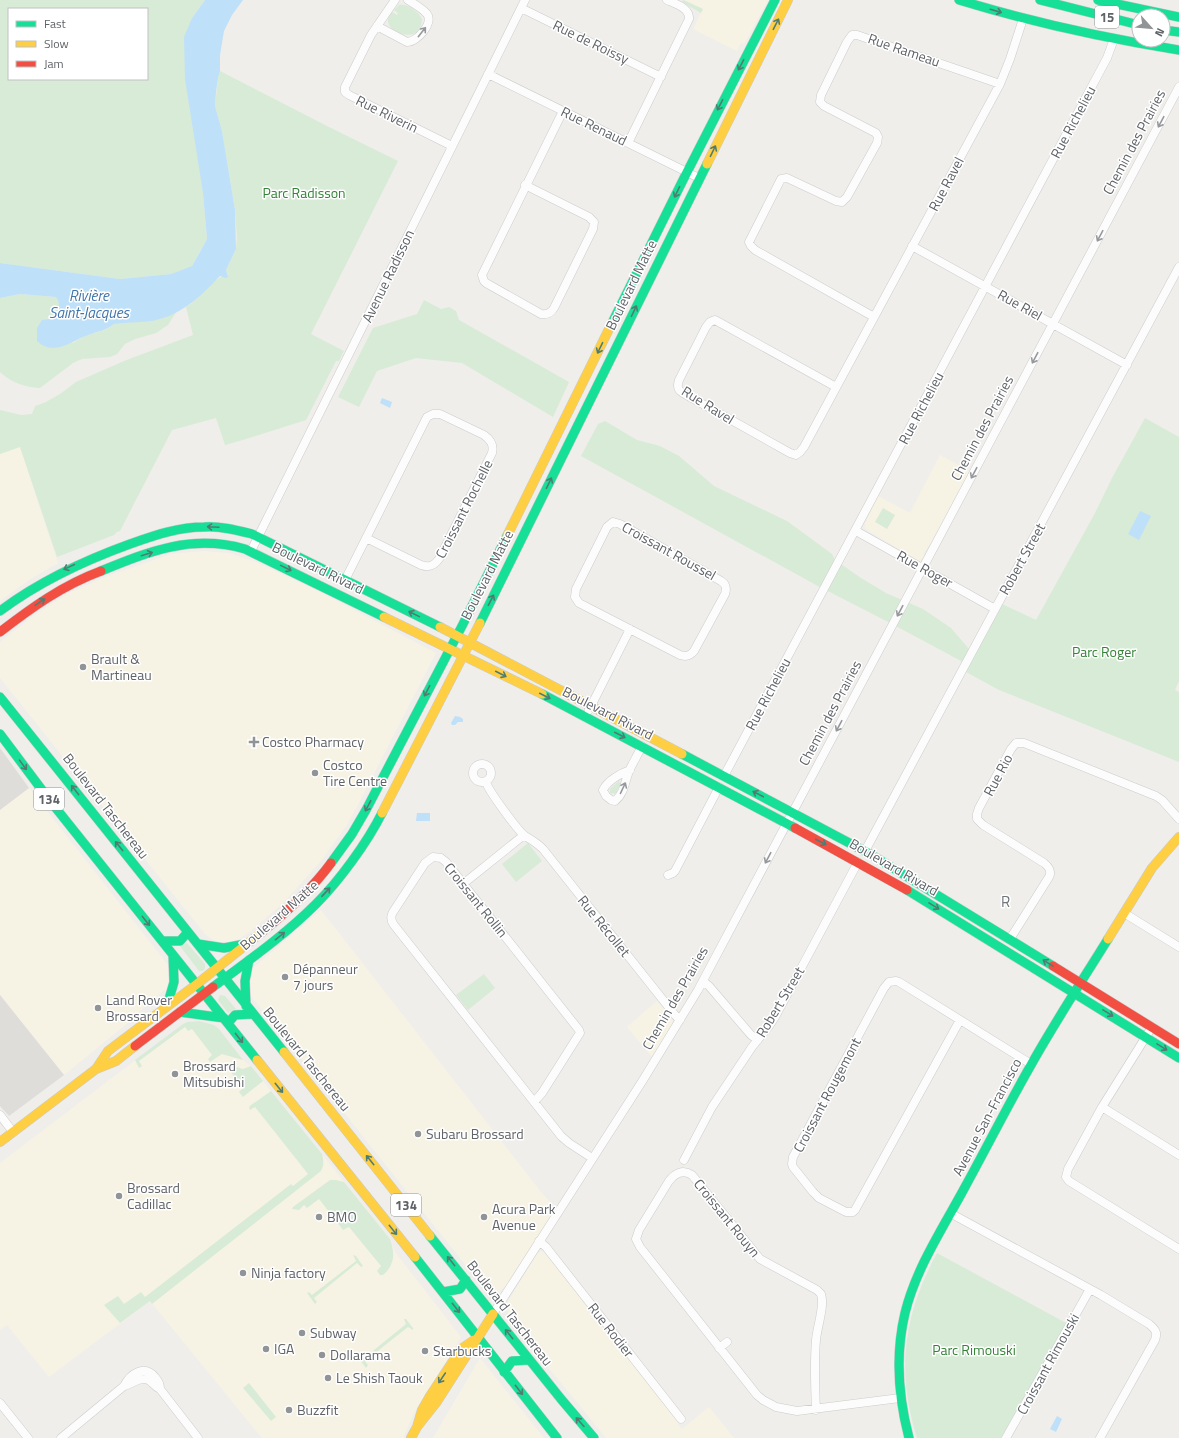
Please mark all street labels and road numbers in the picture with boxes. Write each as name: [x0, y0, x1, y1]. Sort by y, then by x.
road number: 15: [1095, 6, 1119, 28]
street label: Rue de Roissy: [550, 14, 633, 69]
street label: Rue Rameau: [865, 27, 943, 72]
street label: Rue Richelieu: [1045, 82, 1100, 162]
street label: Chemin des Prairies: [1097, 85, 1170, 198]
street label: Rue Riverin: [353, 89, 422, 138]
street label: Rue Renaud: [558, 101, 631, 151]
street label: Rue Ravel: [923, 153, 969, 215]
street label: Avenue Radisson: [356, 226, 419, 326]
street label: Boulevard Matte: [600, 236, 661, 333]
street label: Rue Riel: [994, 284, 1046, 325]
street label: Rue Richelieu: [893, 368, 948, 448]
street label: Chemin des Prairies: [945, 371, 1018, 484]
street label: Rue Ravel: [678, 380, 739, 429]
street label: Croissant Rochelle: [430, 456, 498, 562]
street label: Croissant Roussel: [618, 516, 720, 585]
street label: Robert Street: [993, 519, 1050, 599]
street label: Boulevard Matte: [455, 526, 518, 623]
street label: Boulevard Rivard: [269, 536, 368, 599]
street label: Rue Roger: [893, 545, 957, 593]
street label: Rue Richelieu: [740, 654, 795, 734]
street label: Chemin des Prairies: [793, 656, 866, 769]
street label: Boulevard Rivard: [559, 681, 657, 745]
street label: Boulevard Taschereau: [58, 748, 154, 863]
street label: Rue Rio: [978, 750, 1017, 800]
road number: 134: [34, 788, 64, 810]
street label: Boulevard Rivard: [846, 833, 943, 901]
street label: Croissant Rollin: [440, 858, 513, 942]
street label: Boulevard Matte: [235, 875, 323, 955]
street label: Rue Récollet: [573, 890, 636, 961]
street label: Chemin des Prairies: [636, 942, 713, 1053]
street label: Robert Street: [750, 962, 809, 1041]
street label: Boulevard Taschereau: [259, 1002, 356, 1115]
street label: Croissant Rougemont: [787, 1034, 866, 1156]
street label: Avenue San-Francisco: [947, 1054, 1027, 1179]
street label: Croissant Rouyn: [689, 1174, 766, 1262]
road number: 134: [391, 1194, 421, 1216]
street label: Boulevard Taschereau: [462, 1255, 558, 1370]
street label: Rue Rodier: [583, 1298, 640, 1362]
street label: Croissant Rimouski: [1011, 1309, 1084, 1418]

